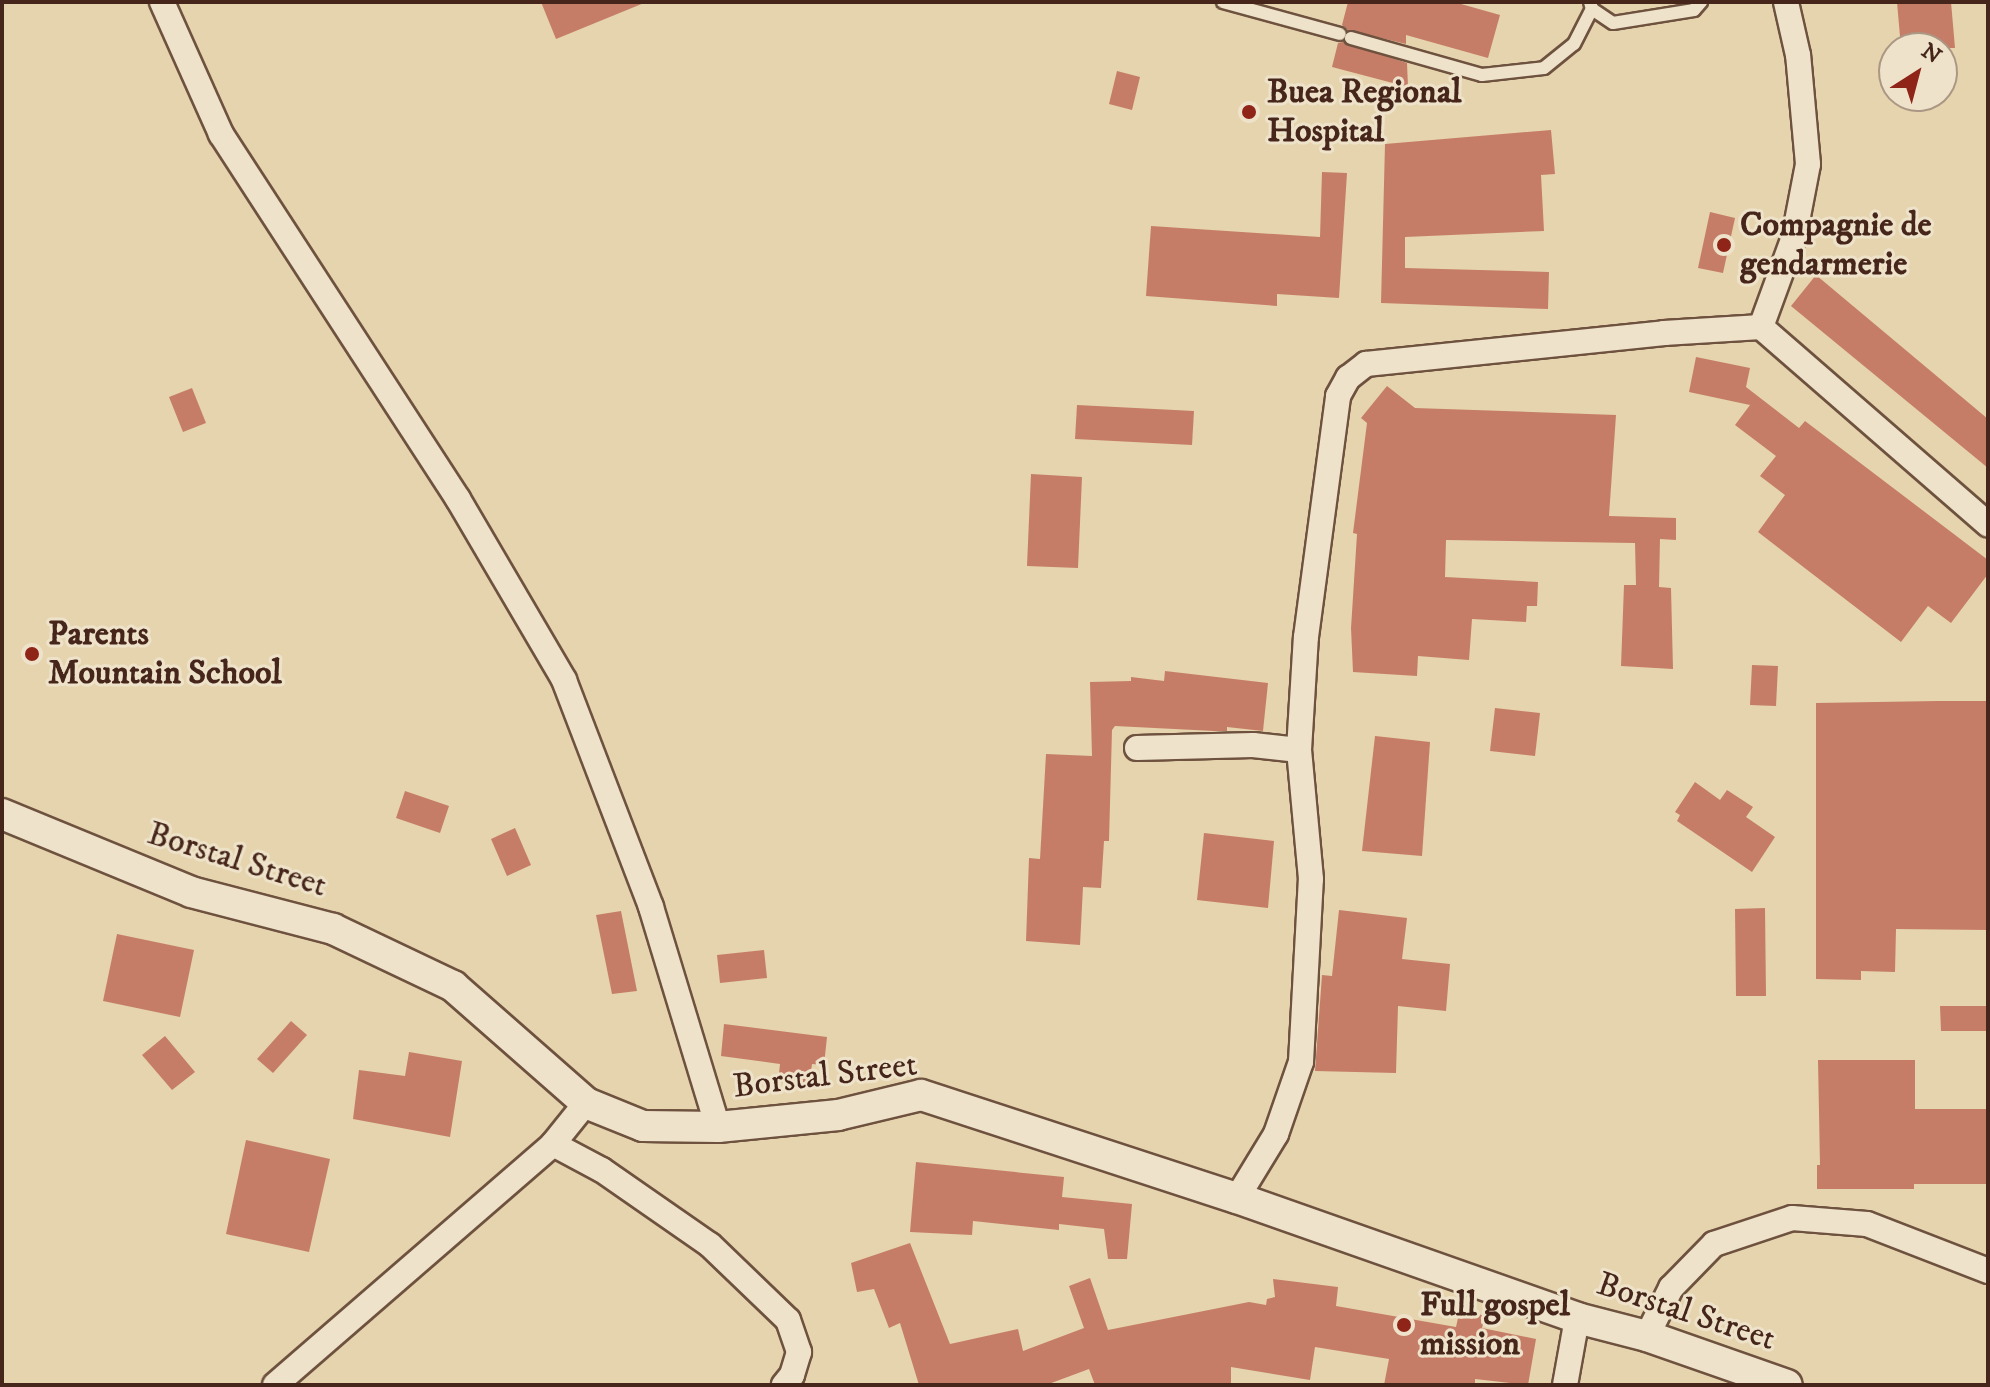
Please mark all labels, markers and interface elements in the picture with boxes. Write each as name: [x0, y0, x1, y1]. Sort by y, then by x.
north arrow: [1878, 32, 1958, 112]
text: N: [1916, 38, 1946, 70]
place label: Buea Regional Hospital: [1267, 72, 1462, 152]
marker: Buea Regional Hospital: [1238, 101, 1260, 123]
place label: Compagnie de gendarmerie: [1740, 205, 1932, 284]
marker: Compagnie de gendarmerie: [1715, 236, 1733, 254]
place label: Parents Mountain School: [48, 614, 282, 694]
marker: Parents Mountain School: [23, 645, 41, 663]
street label: Borstal Street: [142, 813, 332, 907]
street label: Borstal Street: [731, 1044, 919, 1108]
street label: Borstal Street: [1592, 1264, 1780, 1360]
place label: Full gospel mission: [1420, 1285, 1570, 1364]
marker: Full gospel mission: [1395, 1316, 1413, 1334]

